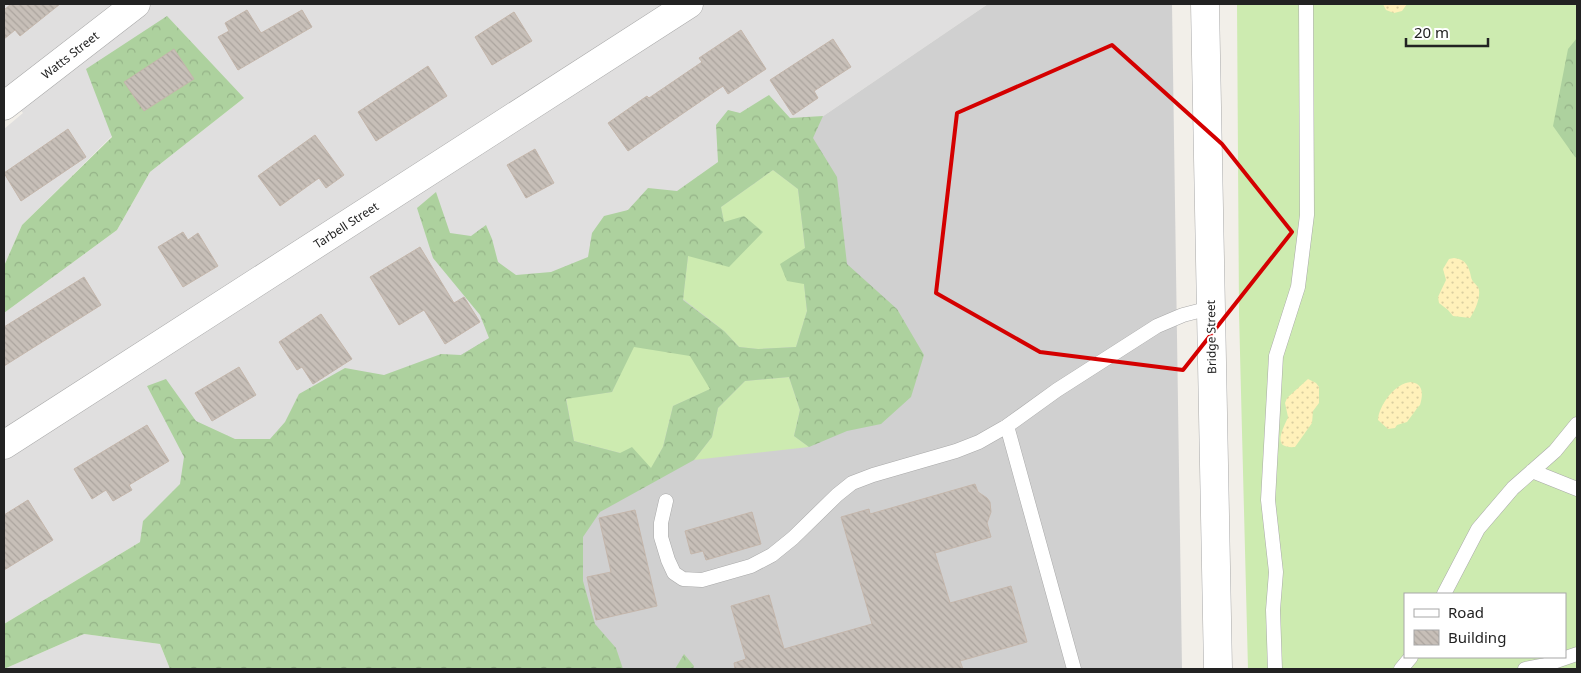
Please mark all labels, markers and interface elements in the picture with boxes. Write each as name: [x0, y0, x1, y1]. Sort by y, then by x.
scale bar: [1406, 15, 1488, 47]
text: 20 m: [1414, 22, 1449, 42]
street label: Watts Street: [38, 27, 103, 83]
street label: Tarbell Street: [310, 197, 382, 252]
street label: Bridge Street: [1202, 299, 1220, 374]
legend: [1404, 593, 1566, 658]
text: Road: [1448, 602, 1484, 622]
text: Building: [1448, 627, 1506, 647]

